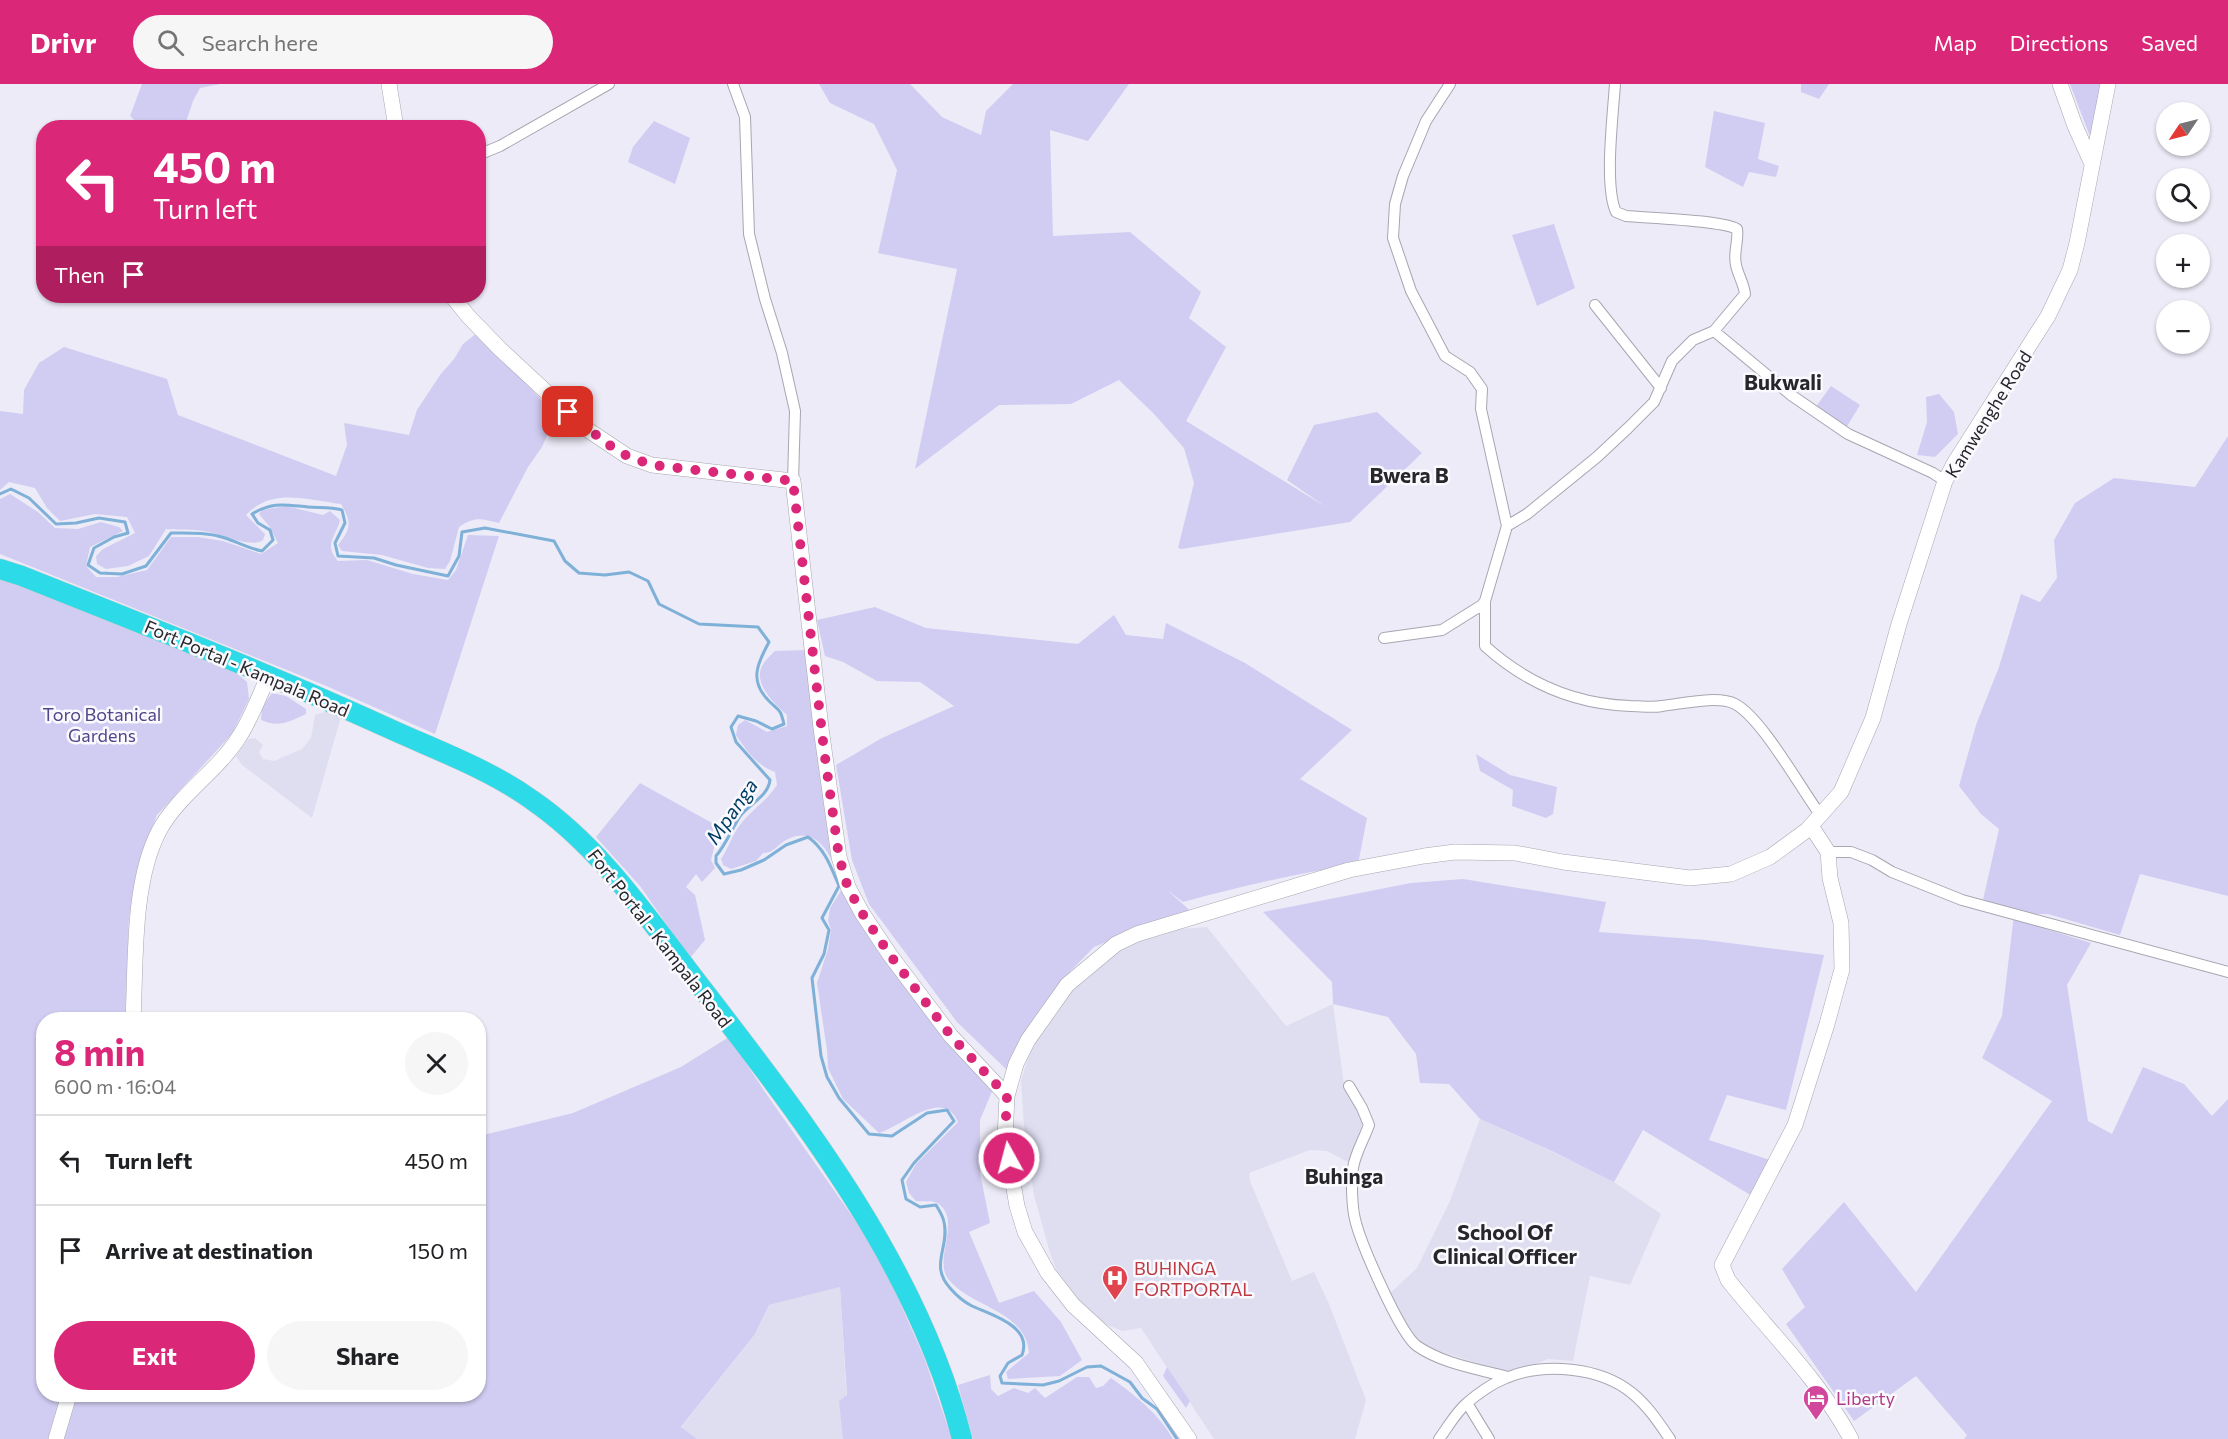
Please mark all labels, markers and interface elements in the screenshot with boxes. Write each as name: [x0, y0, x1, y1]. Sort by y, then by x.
search box: [133, 15, 553, 69]
text: Drivr: [30, 25, 97, 59]
icon: search: [154, 26, 187, 59]
text: Search here: [202, 29, 318, 56]
text: Map: [1934, 30, 1977, 55]
text: Directions: [2010, 30, 2108, 55]
text: Saved: [2141, 30, 2198, 55]
north arrow: [2156, 102, 2210, 156]
map controls: [2156, 102, 2210, 354]
text: 450 m: [153, 140, 276, 192]
icon: left: [54, 144, 132, 222]
button: search: [2156, 168, 2210, 222]
text: Turn left: [153, 192, 257, 225]
button: +: [2156, 234, 2210, 288]
icon: arrive: [117, 258, 150, 291]
text: Then: [54, 261, 105, 288]
button: −: [2156, 300, 2210, 354]
street label: Kamwenghe Road: [1940, 346, 2036, 482]
district label: Bukwali: [1744, 369, 1822, 394]
pin: [542, 386, 593, 437]
icon: arrive: [551, 395, 584, 428]
district label: Bwera B: [1369, 462, 1449, 487]
street label: Fort Portal - Kampala Road: [141, 615, 353, 721]
park label: Toro Botanical Gardens: [43, 703, 161, 746]
water label: Mpanga: [700, 774, 762, 848]
street label: Fort Portal - Kampala Road: [584, 844, 736, 1032]
text: 8 min: [54, 1029, 145, 1073]
button: close: [405, 1032, 468, 1095]
text: 600 m · 16:04: [54, 1074, 176, 1098]
position arrow: [977, 1126, 1041, 1190]
icon: left: [54, 1144, 87, 1177]
text: Turn left: [105, 1147, 192, 1174]
text: 450 m: [404, 1147, 468, 1174]
district label: Buhinga: [1305, 1163, 1383, 1188]
district label: School Of Clinical Officer: [1433, 1219, 1578, 1268]
icon: arrive: [54, 1234, 87, 1267]
text: Arrive at destination: [105, 1237, 313, 1264]
text: 150 m: [408, 1237, 468, 1264]
place label: BUHINGA FORTPORTAL: [1134, 1257, 1253, 1300]
hospital icon: BUHINGA FORTPORTAL: [1100, 1263, 1130, 1301]
button: Exit: [54, 1321, 255, 1390]
button: Share: [267, 1321, 468, 1390]
hotel icon: Liberty: [1801, 1383, 1831, 1421]
place label: Liberty: [1836, 1387, 1895, 1409]

